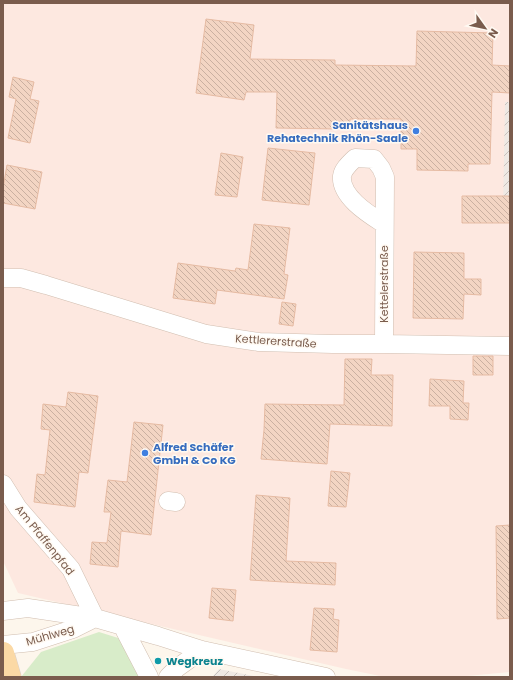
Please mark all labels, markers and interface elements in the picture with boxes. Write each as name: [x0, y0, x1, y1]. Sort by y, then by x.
north arrow: [465, 8, 505, 48]
text: N: [484, 26, 502, 41]
place label: Sanitätshaus Rehatechnik Rhön-Saale: [267, 117, 408, 146]
marker: Sanitätshaus Rehatechnik Rhön-Saale: [411, 126, 421, 136]
street label: Kettelerstraße: [376, 245, 392, 323]
street label: Kettlererstraße: [235, 330, 317, 352]
place label: Alfred Schäfer GmbH & Co KG: [153, 439, 236, 468]
marker: Alfred Schäfer GmbH & Co KG: [140, 448, 150, 458]
street label: Am Pfaffenpfad: [12, 501, 78, 579]
street label: Mühlweg: [24, 620, 76, 650]
place label: Wegkreuz: [166, 653, 224, 669]
marker: Wegkreuz: [153, 656, 163, 666]

